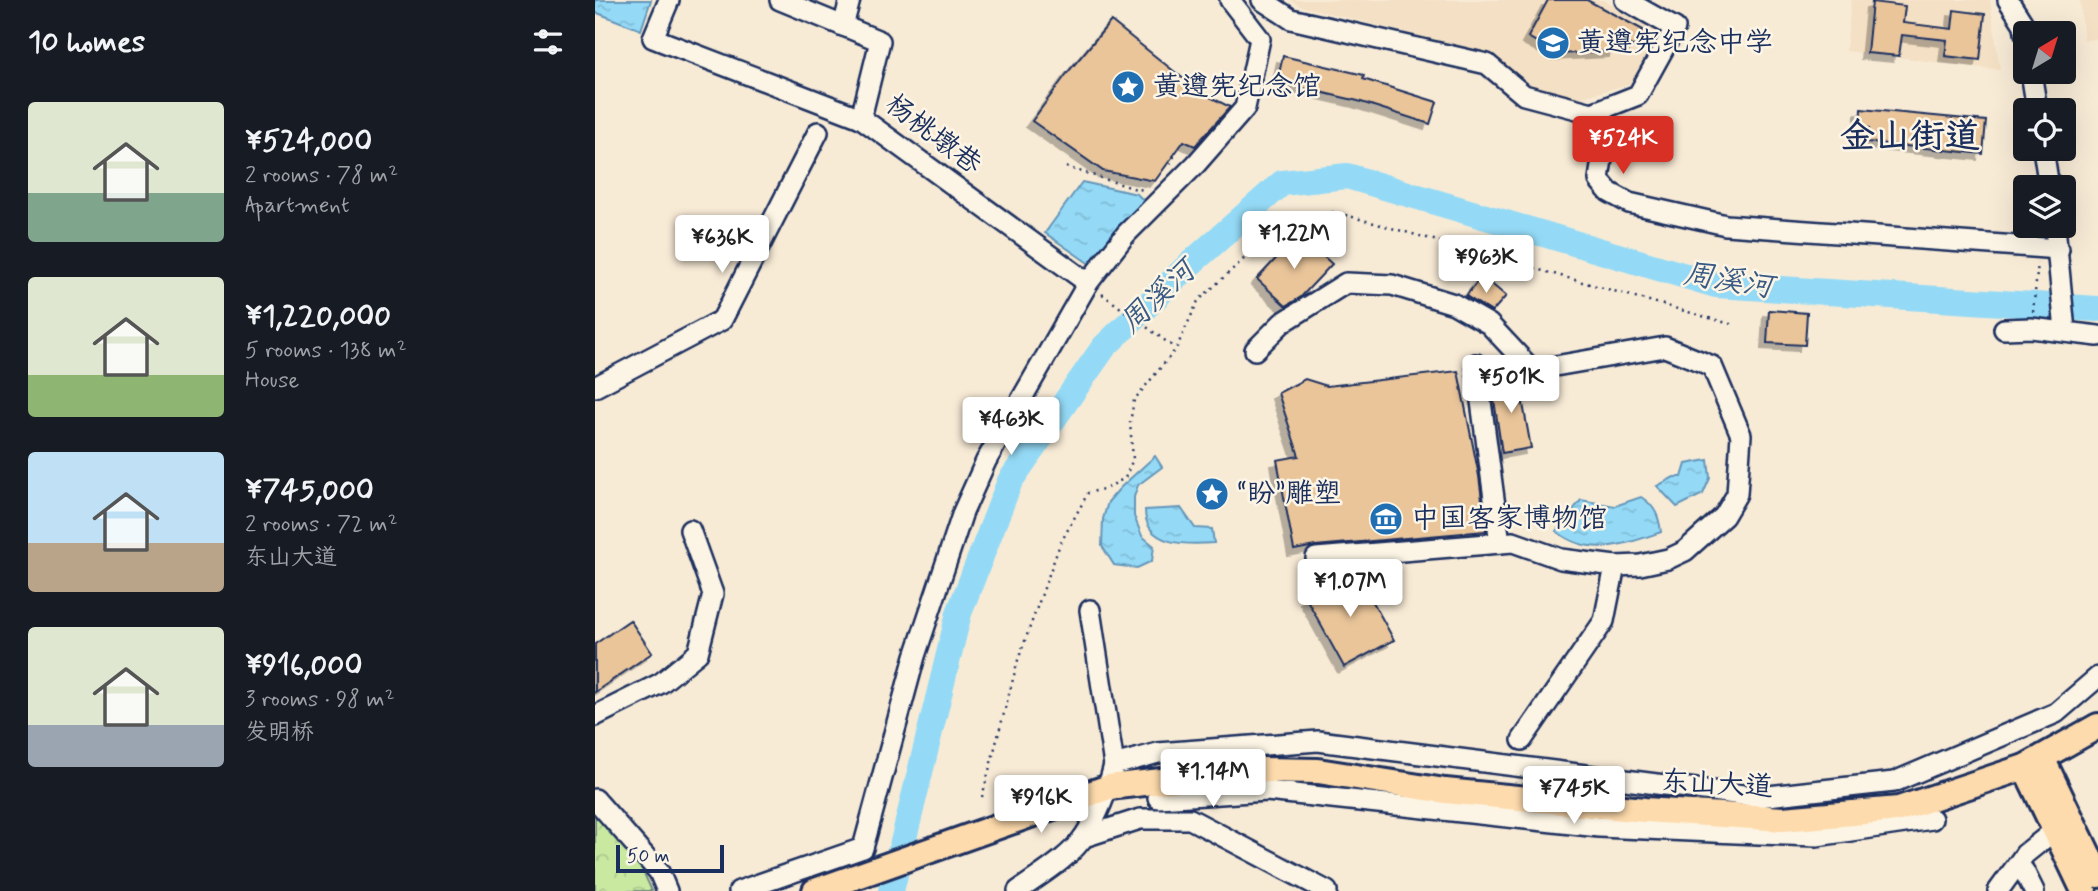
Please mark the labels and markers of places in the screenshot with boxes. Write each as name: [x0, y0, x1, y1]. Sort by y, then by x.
school or university icon: 黄遵宪纪念中学: [1534, 24, 1572, 62]
place label: 黄遵宪纪念中学: [1577, 25, 1773, 62]
place icon: 黄遵宪纪念馆: [1109, 68, 1147, 106]
place label: 黄遵宪纪念馆: [1153, 69, 1321, 106]
pin: ¥524K: [1574, 116, 1672, 176]
pin: ¥1.22M: [1237, 212, 1351, 271]
pin: ¥636K: [673, 216, 771, 275]
pin: ¥963K: [1437, 236, 1535, 295]
pin: ¥501K: [1462, 356, 1560, 415]
pin: ¥463K: [962, 398, 1060, 457]
place icon: “盼”雕塑: [1193, 475, 1231, 513]
place label: “盼”雕塑: [1237, 476, 1342, 513]
museum icon: 中国客家博物馆: [1367, 500, 1405, 538]
place label: 中国客家博物馆: [1411, 501, 1607, 538]
pin: ¥1.07M: [1293, 560, 1407, 619]
pin: ¥1.14M: [1156, 750, 1270, 809]
pin: ¥745K: [1525, 766, 1623, 826]
pin: ¥916K: [992, 776, 1090, 835]

